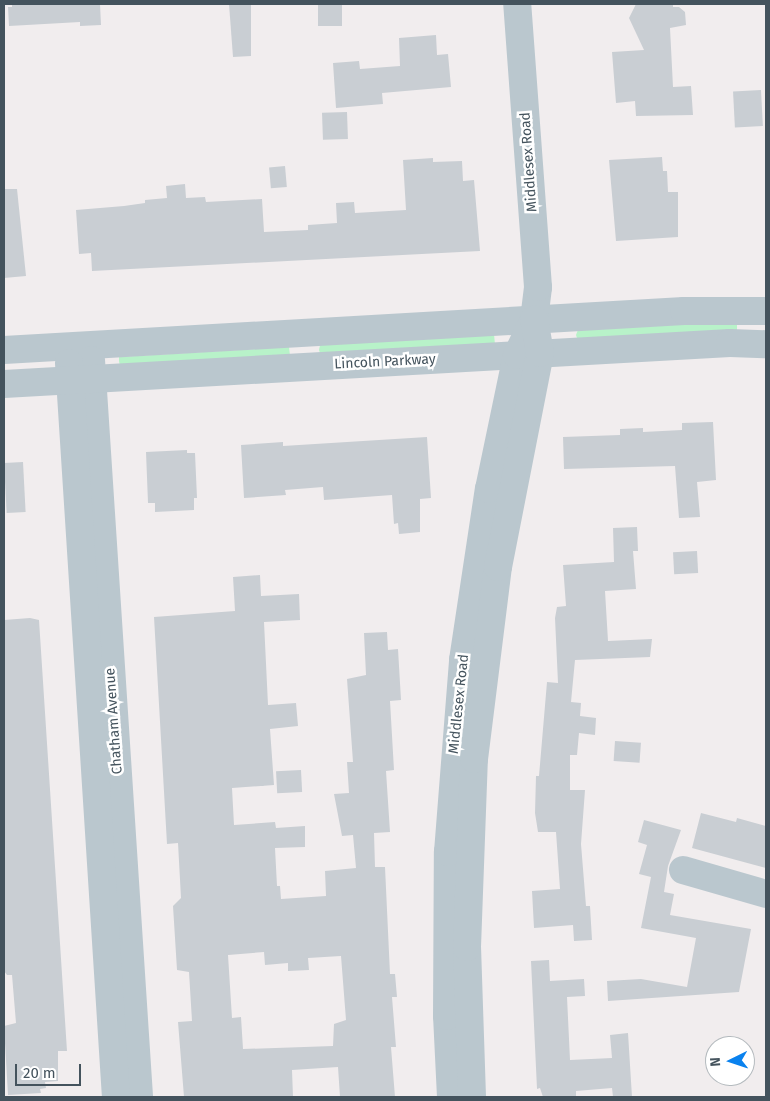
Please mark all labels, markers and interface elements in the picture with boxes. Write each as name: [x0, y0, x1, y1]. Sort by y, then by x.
street label: Middlesex Road: [517, 111, 541, 213]
street label: Lincoln Parkway: [334, 351, 436, 373]
street label: Middlesex Road: [445, 653, 473, 755]
street label: Chatham Avenue: [102, 667, 126, 775]
north arrow: [705, 1036, 755, 1086]
scale bar: [18, 1054, 84, 1086]
text: N: [707, 1057, 724, 1067]
text: 20 m: [23, 1064, 56, 1082]

